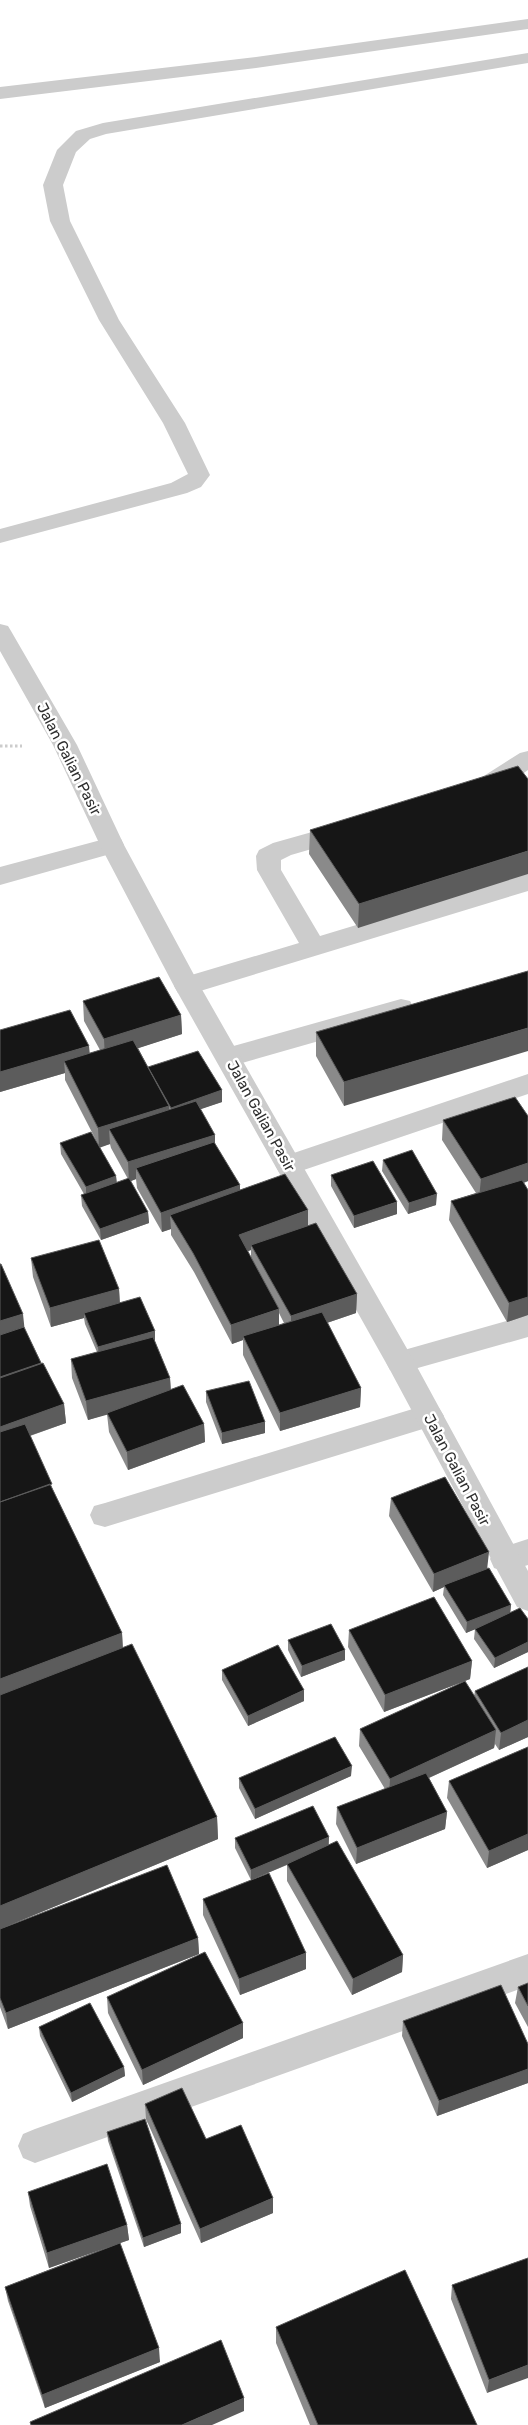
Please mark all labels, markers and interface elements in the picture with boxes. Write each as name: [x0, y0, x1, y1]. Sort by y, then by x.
street label: Jalan Galian Pasir: [33, 700, 105, 819]
street label: Jalan Galian Pasir: [223, 1057, 299, 1175]
street label: Jalan Galian Pasir: [420, 1411, 494, 1529]

